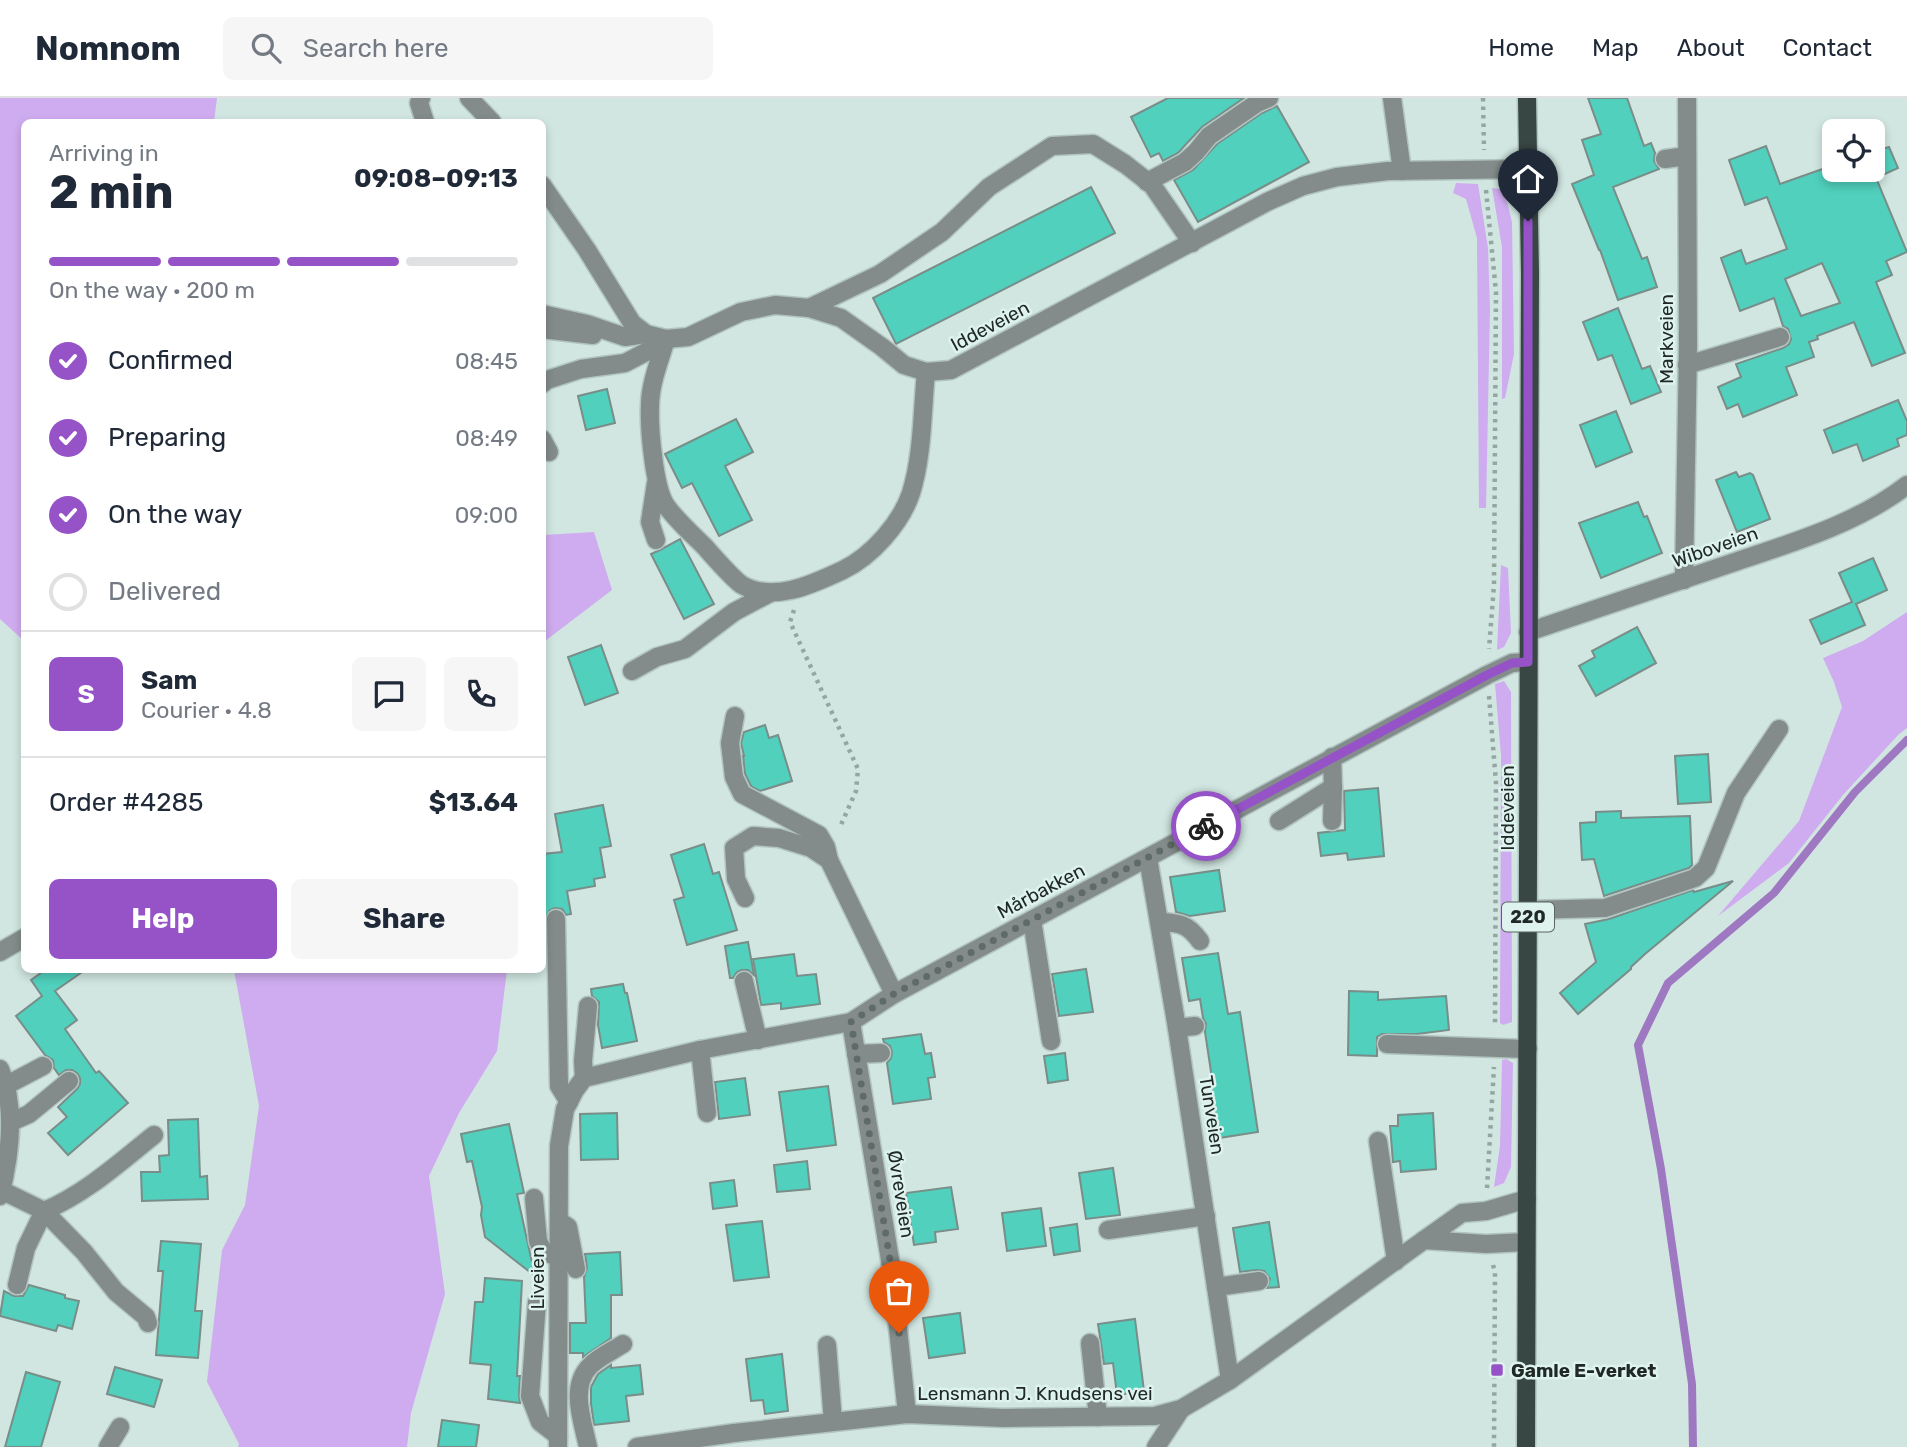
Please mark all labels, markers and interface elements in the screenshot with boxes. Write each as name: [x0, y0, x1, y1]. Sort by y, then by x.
search box: [223, 17, 713, 80]
text: Nomnom: [35, 29, 181, 68]
icon: search: [247, 29, 285, 67]
text: Search here: [303, 33, 449, 64]
text: Home: [1488, 34, 1554, 62]
text: Map: [1592, 34, 1639, 62]
text: About: [1677, 34, 1745, 62]
text: Contact: [1783, 34, 1872, 62]
map controls: [1822, 119, 1885, 182]
button: locate: [1822, 119, 1885, 182]
text: Arriving in: [49, 139, 159, 167]
pin: [1498, 149, 1558, 221]
icon: home: [1509, 160, 1547, 198]
text: 09:08–09:13: [354, 163, 518, 194]
text: 2 min: [49, 165, 174, 220]
text: On the way · 200 m: [49, 276, 255, 304]
street label: Markveien: [1655, 294, 1678, 384]
street label: Iddeveien: [947, 296, 1033, 356]
icon: check: [49, 342, 87, 380]
text: Confirmed: [108, 345, 233, 376]
text: 08:45: [455, 347, 518, 375]
icon: check: [49, 419, 87, 457]
text: Preparing: [108, 422, 226, 453]
text: 08:49: [455, 424, 518, 452]
icon: check: [49, 496, 87, 534]
text: On the way: [108, 499, 242, 530]
text: 09:00: [455, 501, 518, 529]
street label: Wiboveien: [1669, 522, 1761, 572]
text: Delivered: [108, 576, 221, 607]
button: chat: [352, 657, 426, 731]
button: phone: [444, 657, 518, 731]
text: Sam: [141, 665, 197, 696]
text: S: [77, 679, 95, 710]
text: Courier · 4.8: [141, 696, 272, 724]
street label: Iddeveien: [1496, 765, 1519, 851]
text: Order #4285: [49, 787, 203, 818]
text: $13.64: [429, 787, 518, 818]
courier: [1171, 791, 1241, 861]
icon: bike: [1187, 807, 1225, 845]
street label: Mårbakken: [993, 858, 1089, 924]
button: Help: [49, 879, 277, 959]
button: Share: [291, 879, 518, 959]
road number: 220: [1502, 902, 1554, 932]
street label: Tunveien: [1194, 1074, 1230, 1156]
street label: Øvreveien: [883, 1149, 919, 1239]
street label: Liveien: [526, 1247, 549, 1309]
pin: [869, 1261, 929, 1333]
icon: bag: [880, 1272, 918, 1310]
place label: Gamle E-verket: [1511, 1359, 1657, 1382]
marker: Gamle E-verket: [1489, 1362, 1505, 1378]
street label: Lensmann J. Knudsens vei: [917, 1382, 1153, 1405]

